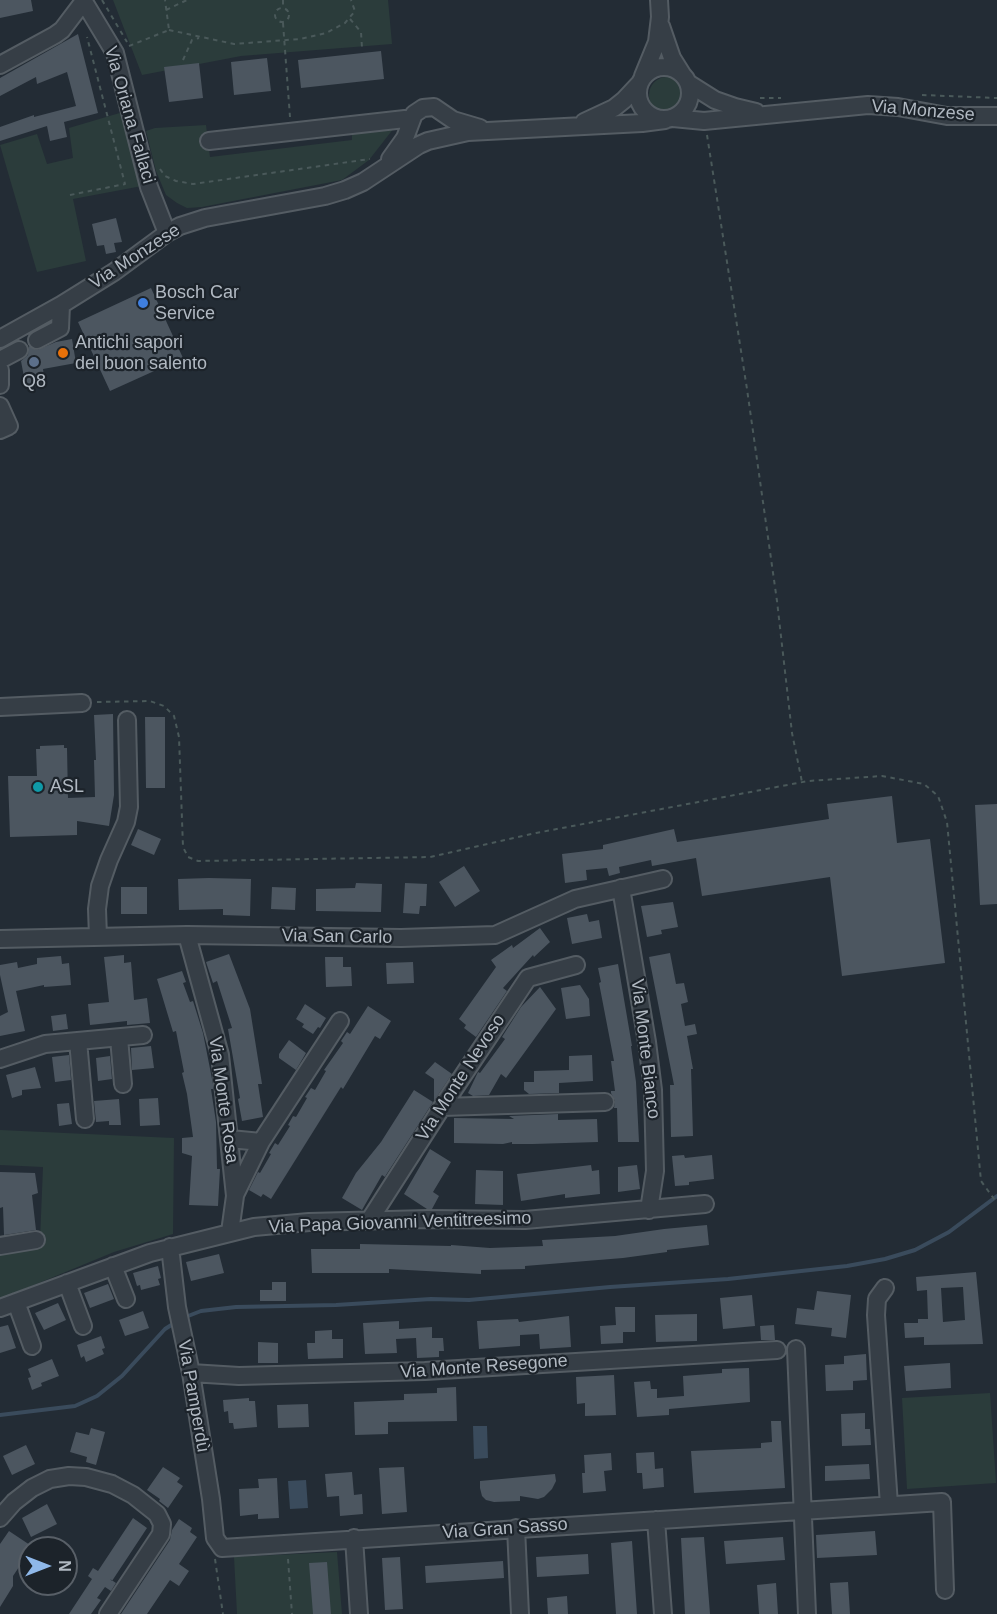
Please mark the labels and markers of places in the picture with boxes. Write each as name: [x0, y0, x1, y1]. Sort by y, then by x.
place label: Bosch Car Service: [155, 282, 239, 324]
marker: Bosch Car Service: [136, 296, 150, 310]
place label: Antichi sapori del buon salento: [75, 332, 207, 374]
marker: Antichi sapori del buon salento: [56, 346, 70, 360]
marker: Q8: [27, 355, 41, 369]
place label: Q8: [22, 371, 46, 393]
place label: ASL: [50, 776, 84, 798]
marker: ASL: [31, 780, 45, 794]

